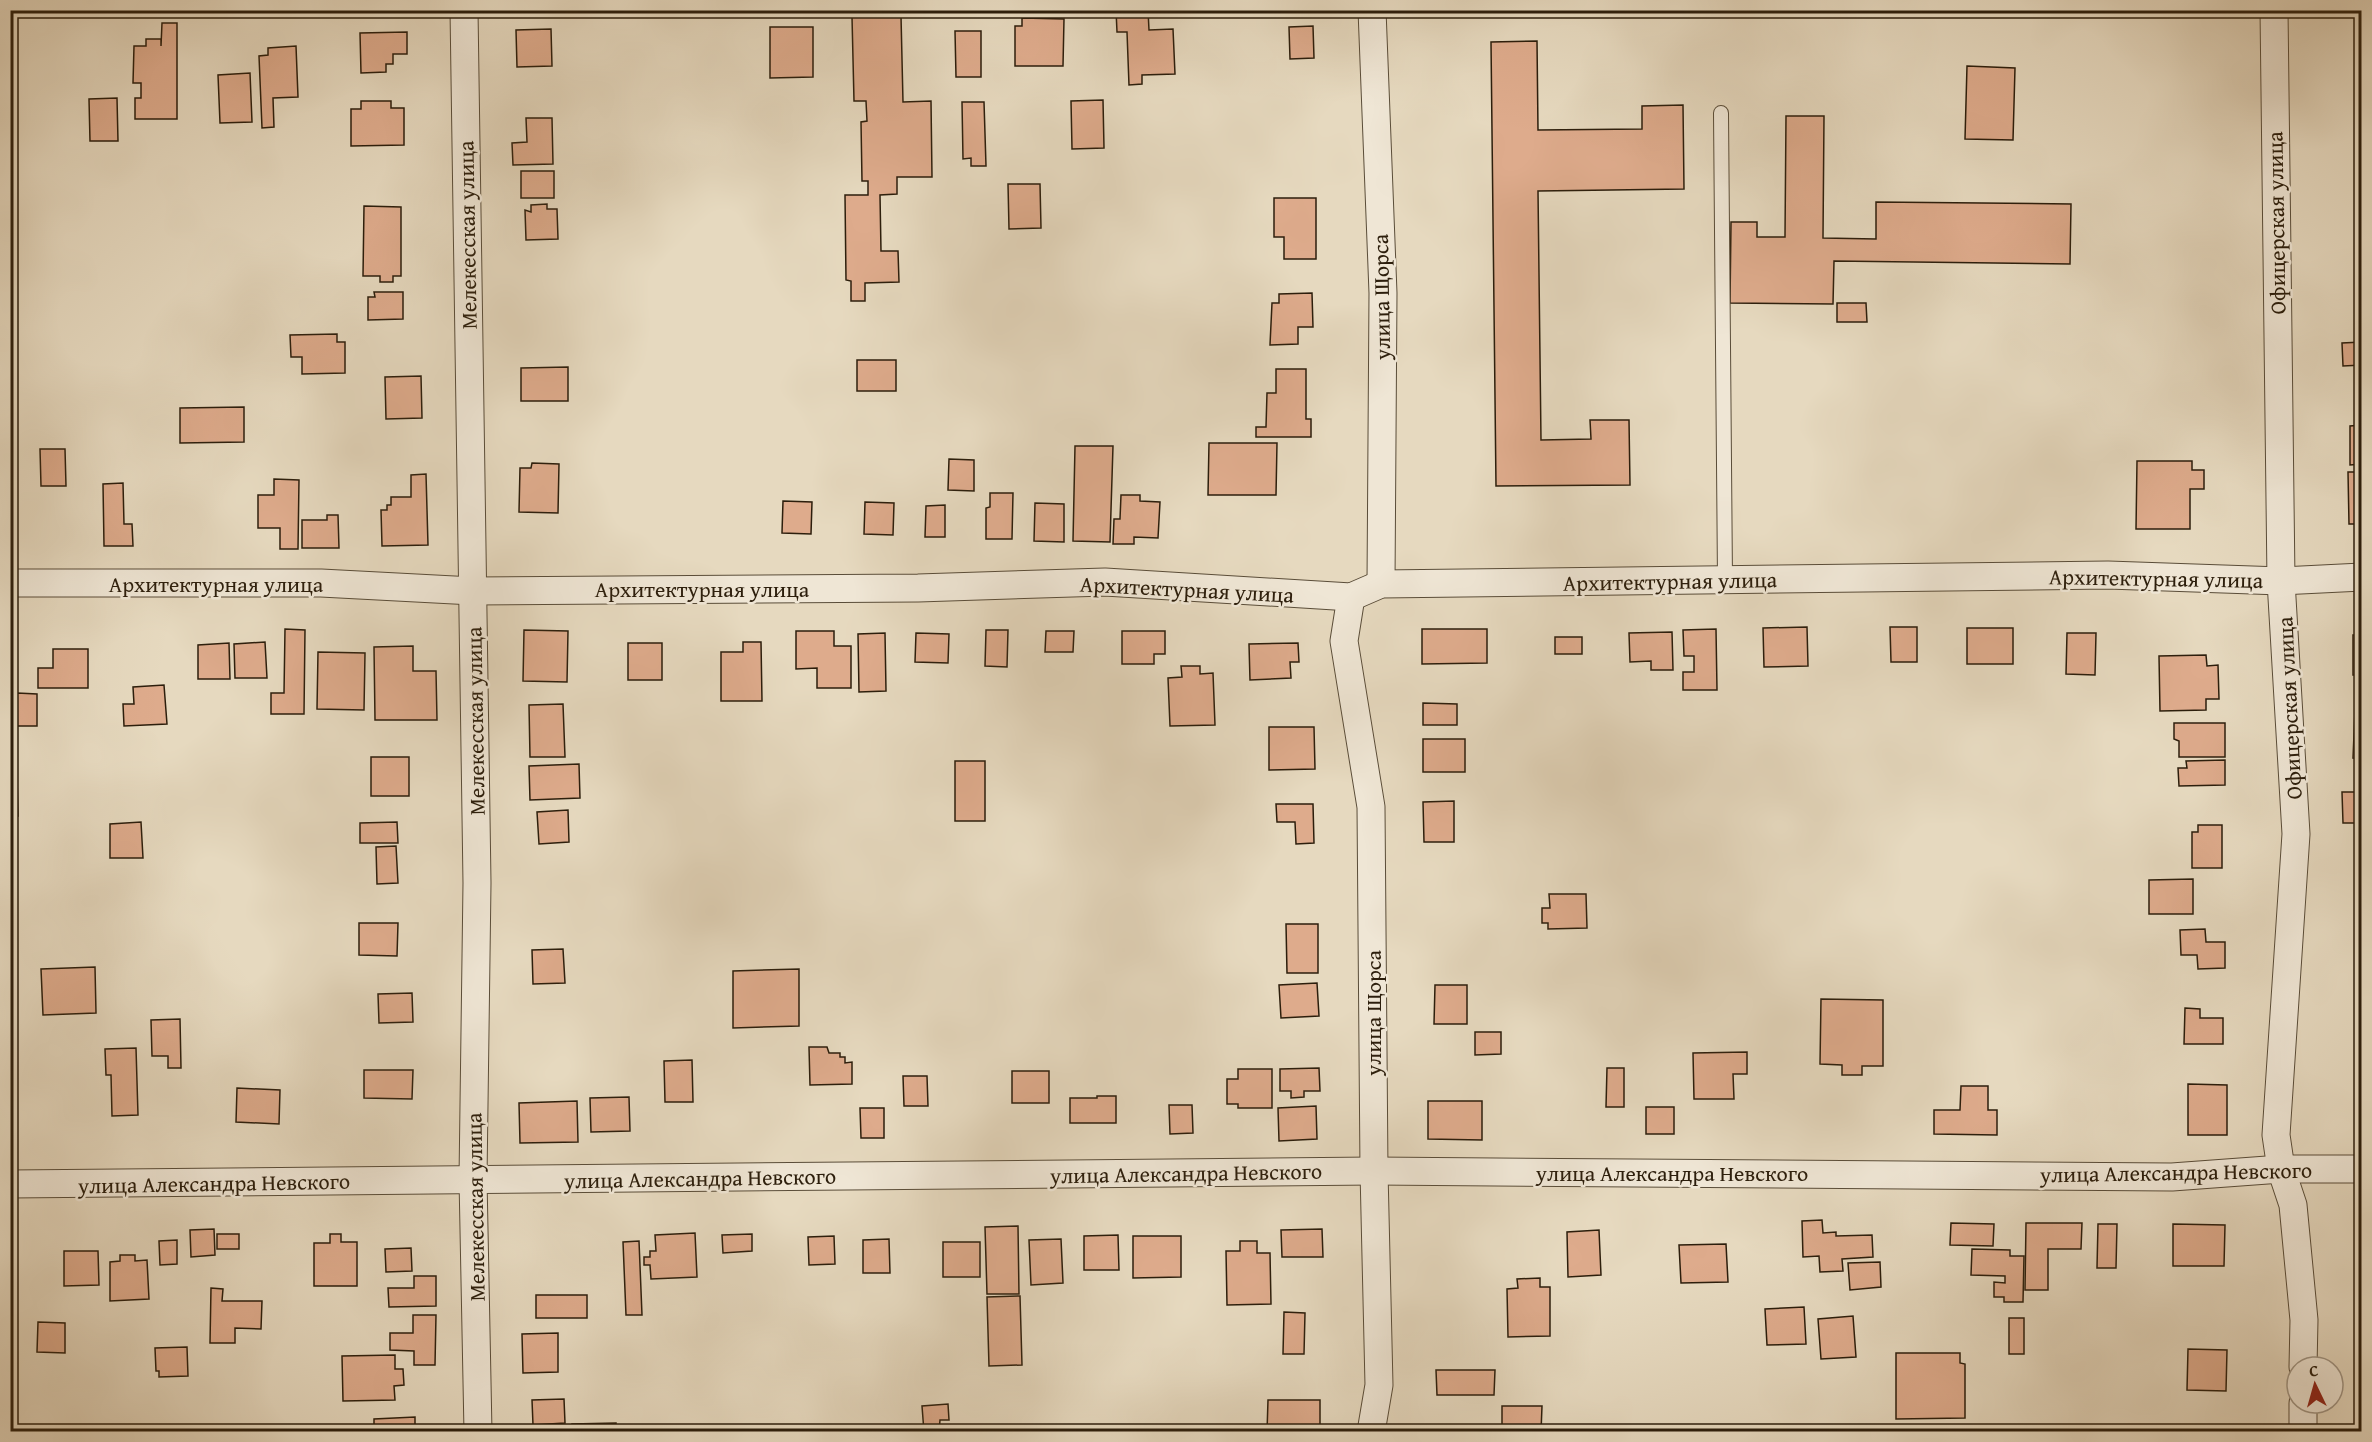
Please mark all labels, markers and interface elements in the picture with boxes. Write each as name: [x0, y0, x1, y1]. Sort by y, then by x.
street label: Офицерская улица: [2258, 131, 2294, 315]
street label: Мелекесская улица: [449, 140, 485, 330]
street label: улица Щорса: [1364, 233, 1398, 361]
street label: Архитектурная улица: [2049, 560, 2264, 596]
street label: Архитектурная улица: [1563, 563, 1778, 599]
street label: Архитектурная улица: [1079, 567, 1295, 611]
street label: Архитектурная улица: [109, 568, 324, 600]
street label: Архитектурная улица: [595, 573, 810, 605]
street label: Офицерская улица: [2268, 615, 2310, 800]
street label: Мелекесская улица: [457, 626, 493, 816]
street label: улица Щорса: [1357, 949, 1389, 1077]
street label: Мелекесская улица: [457, 1112, 493, 1302]
street label: улица Александра Невского: [2039, 1154, 2312, 1190]
street label: улица Александра Невского: [1049, 1155, 1322, 1191]
street label: улица Александра Невского: [1535, 1157, 1808, 1189]
street label: улица Александра Невского: [563, 1160, 836, 1196]
street label: улица Александра Невского: [77, 1165, 350, 1201]
north arrow: [2285, 1355, 2345, 1415]
text: С: [2308, 1358, 2319, 1382]

